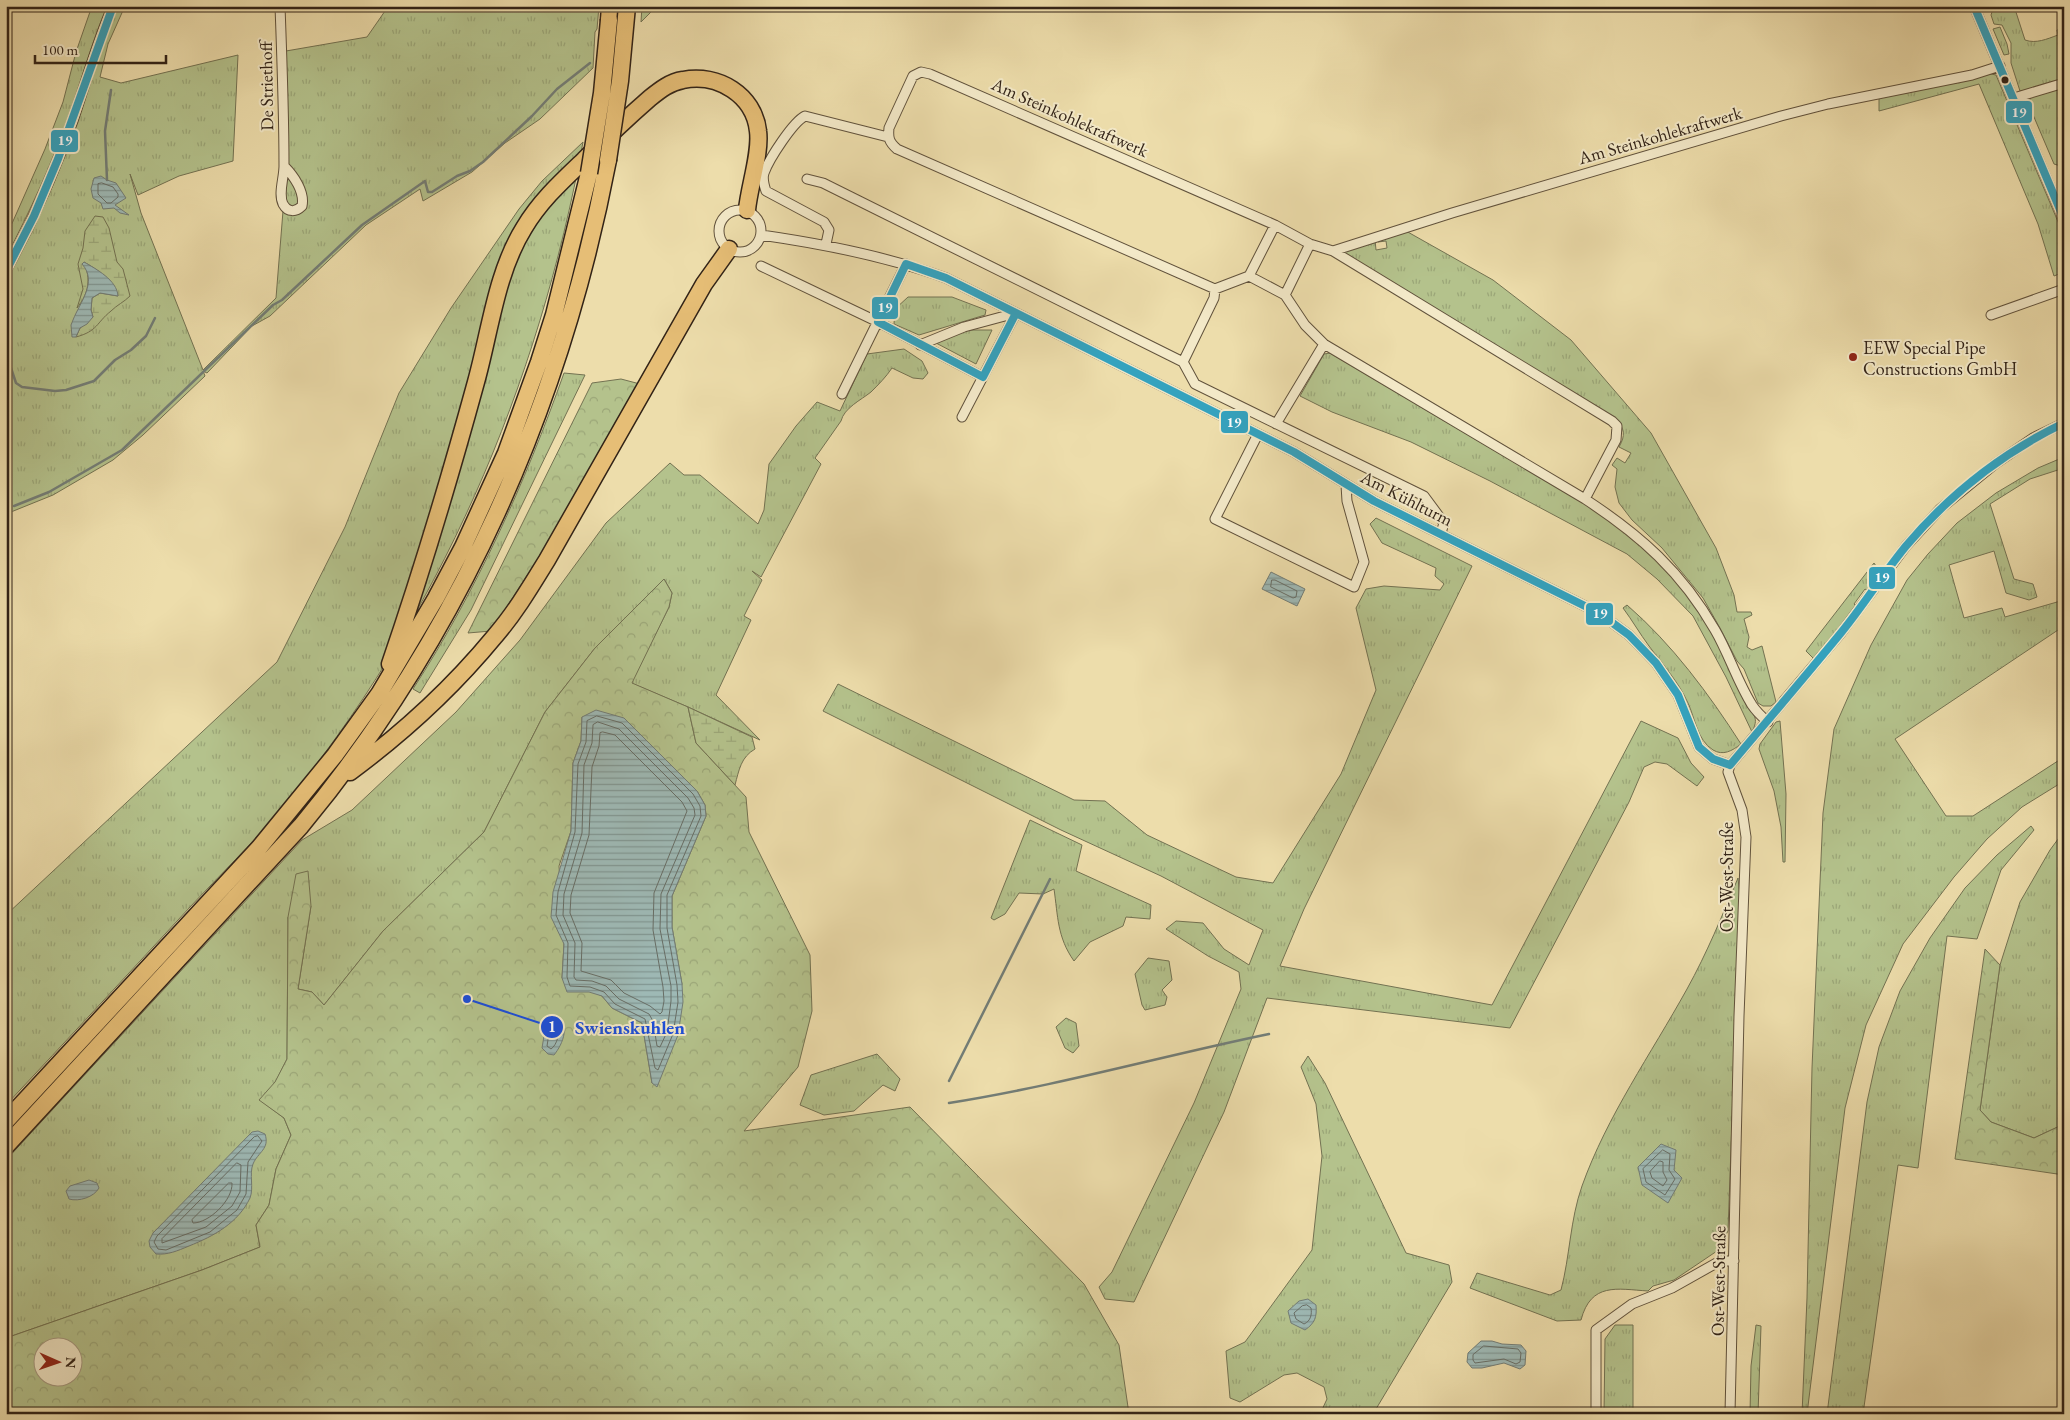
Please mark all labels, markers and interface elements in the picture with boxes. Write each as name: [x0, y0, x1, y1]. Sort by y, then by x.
scale bar: [35, 32, 166, 64]
street label: De Striethoff: [254, 38, 278, 131]
text: 100 m: [42, 40, 79, 59]
street label: Am Steinkohlekraftwerk: [987, 72, 1152, 162]
unlabelled marker: [2000, 75, 2010, 85]
street label: Am Steinkohlekraftwerk: [1575, 100, 1745, 170]
line badge: 19: [2005, 100, 2033, 124]
text: 19: [2012, 103, 2027, 121]
line badge: 19: [50, 129, 79, 153]
text: 19: [58, 131, 73, 149]
line badge: 19: [871, 296, 899, 320]
text: 19: [878, 298, 893, 316]
place label: EEW Special Pipe Constructions GmbH: [1863, 336, 2017, 380]
marker: EEW Special Pipe Constructions GmbH: [1847, 351, 1859, 363]
line badge: 19: [1220, 410, 1249, 434]
text: 19: [1227, 413, 1242, 431]
street label: Am Kühlturm: [1356, 464, 1457, 531]
line badge: 19: [1868, 566, 1896, 590]
text: 19: [1875, 568, 1890, 586]
line badge: 19: [1585, 602, 1614, 626]
text: 19: [1593, 604, 1608, 622]
street label: Ost-West-Straße: [1715, 822, 1738, 932]
callout: Swienskuhlen: [540, 1010, 695, 1044]
text: Swienskuhlen: [575, 1015, 685, 1040]
text: 1: [548, 1017, 556, 1036]
street label: Ost-West-Straße: [1706, 1226, 1730, 1336]
north arrow: [32, 1338, 82, 1388]
text: N: [62, 1356, 80, 1369]

